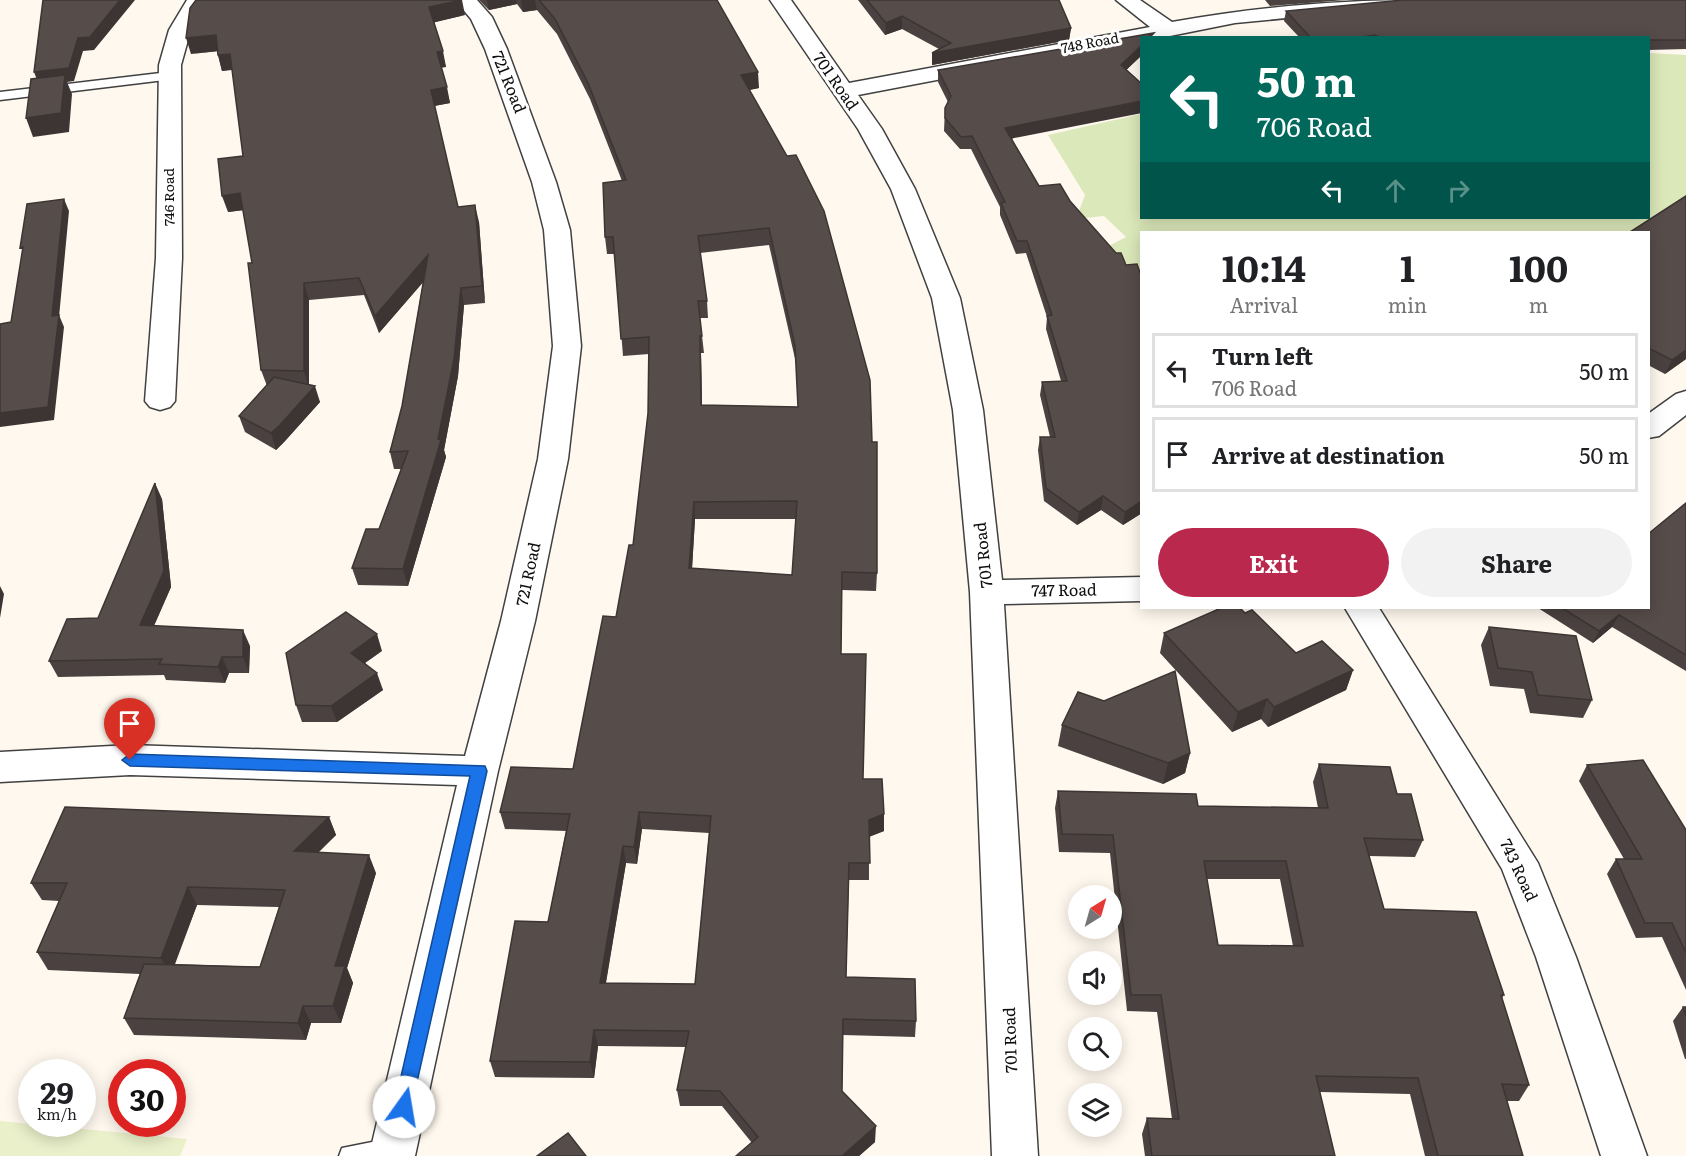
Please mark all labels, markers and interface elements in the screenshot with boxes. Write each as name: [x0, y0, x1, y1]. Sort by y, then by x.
street label: 748 Road: [1059, 27, 1121, 57]
street label: 721 Road: [487, 47, 533, 116]
street label: 701 Road: [808, 47, 866, 114]
text: 50 m: [1257, 48, 1356, 110]
icon: left: [1158, 60, 1236, 138]
text: 706 Road: [1257, 105, 1372, 145]
street label: 746 Road: [158, 168, 178, 226]
icon: left: [1316, 174, 1349, 207]
icon: ahead: [1379, 174, 1412, 207]
icon: right: [1442, 174, 1475, 207]
text: 10:14: [1222, 240, 1306, 293]
text: 1: [1400, 240, 1415, 293]
text: 100: [1509, 240, 1568, 293]
text: Arrival: [1230, 289, 1298, 319]
text: min: [1388, 289, 1427, 319]
text: m: [1529, 289, 1548, 319]
text: Turn left: [1212, 339, 1313, 372]
icon: left: [1161, 354, 1194, 387]
text: 50 m: [1579, 354, 1629, 387]
text: 706 Road: [1212, 372, 1297, 402]
icon: arrive: [1161, 438, 1194, 471]
text: Arrive at destination: [1212, 438, 1445, 471]
text: 50 m: [1579, 438, 1629, 471]
street label: 701 Road: [967, 521, 997, 589]
button: Exit: [1158, 528, 1389, 597]
button: Share: [1401, 528, 1632, 597]
street label: 721 Road: [509, 539, 546, 608]
street label: 747 Road: [1031, 576, 1097, 602]
pin: [104, 698, 155, 760]
icon: arrive: [113, 707, 146, 740]
street label: 743 Road: [1495, 834, 1545, 905]
north arrow: [1068, 885, 1122, 939]
map controls: [1068, 885, 1122, 1137]
button: sound: [1068, 951, 1122, 1005]
street label: 701 Road: [996, 1006, 1022, 1073]
button: search: [1068, 1017, 1122, 1071]
speed limit sign: 30: [108, 1059, 186, 1137]
text: 29: [40, 1069, 74, 1113]
position arrow: [372, 1075, 436, 1139]
button: layers: [1068, 1083, 1122, 1137]
text: km/h: [37, 1102, 77, 1125]

